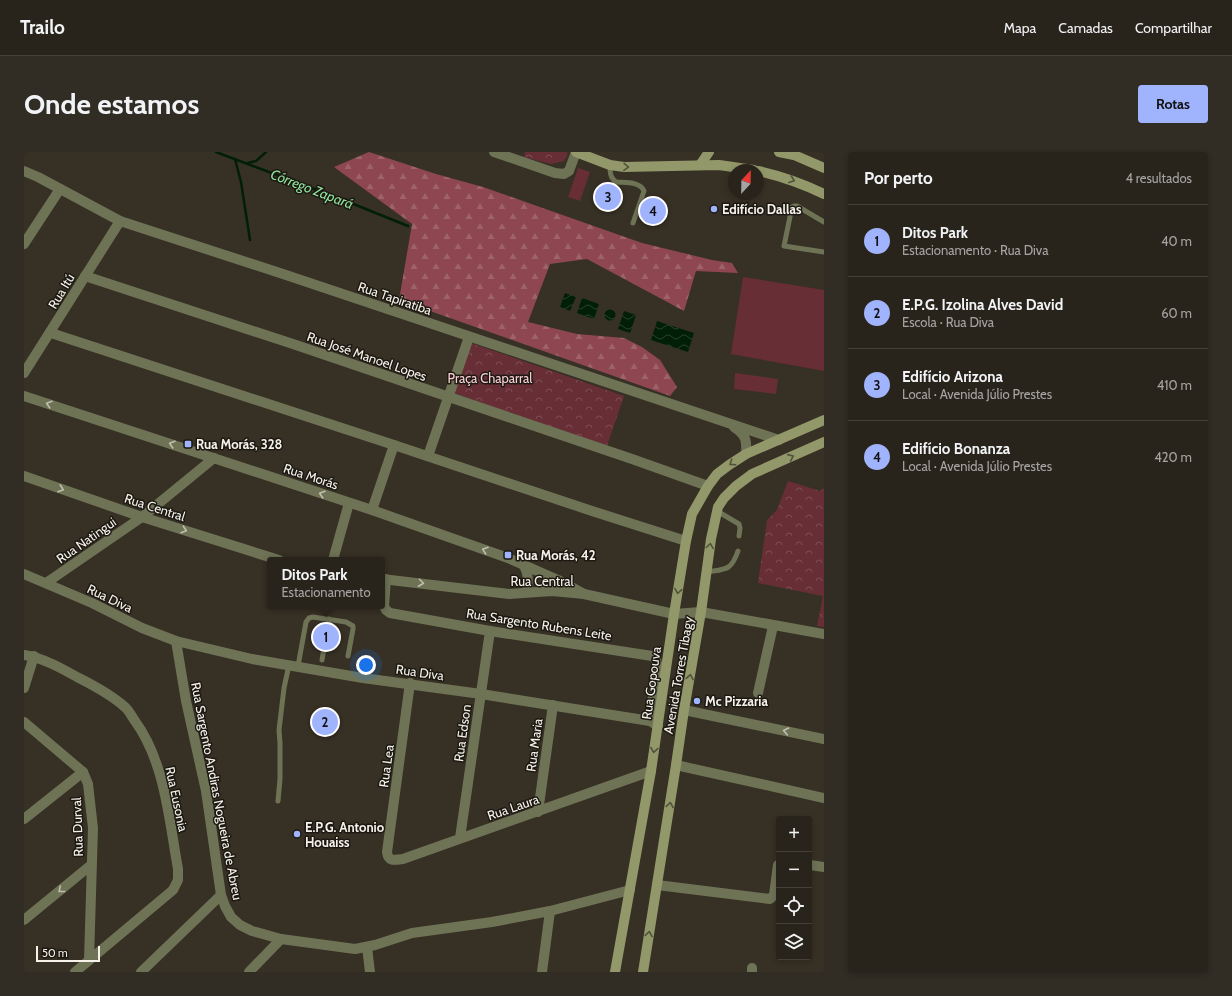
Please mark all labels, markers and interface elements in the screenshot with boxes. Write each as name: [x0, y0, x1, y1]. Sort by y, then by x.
text: Trailo: [20, 16, 65, 39]
text: Mapa: [1004, 19, 1036, 37]
text: Camadas: [1058, 19, 1113, 37]
text: Compartilhar: [1135, 19, 1212, 37]
button: Rotas: [1138, 85, 1208, 123]
text: Onde estamos: [24, 87, 199, 121]
one-way arrow: [623, 163, 629, 171]
north arrow: [728, 164, 764, 200]
water label: Córrego Zapará: [268, 165, 356, 213]
text: Por perto: [864, 168, 933, 188]
text: 4 resultados: [1125, 170, 1192, 186]
one-way arrow: [788, 176, 795, 184]
pin: 3: [595, 182, 621, 212]
pin: 4: [640, 196, 666, 226]
place label: Edifício Dallas: [722, 201, 802, 217]
marker: Edifício Dallas: [709, 204, 719, 214]
text: Ditos Park: [902, 224, 968, 242]
text: 1: [875, 233, 879, 249]
text: 40 m: [1161, 233, 1192, 249]
text: Estacionamento · Rua Diva: [902, 242, 1048, 258]
street label: Rua Itú: [44, 270, 78, 311]
street label: Rua Tapiratiba: [356, 278, 435, 318]
text: E.P.G. Izolina Alves David: [902, 296, 1063, 314]
text: 2: [874, 305, 880, 321]
text: 60 m: [1161, 305, 1192, 321]
text: Escola · Rua Diva: [902, 314, 994, 330]
street label: Rua José Manoel Lopes: [305, 328, 430, 384]
text: Edifício Arizona: [902, 368, 1003, 386]
park label: Praça Chaparral: [448, 370, 532, 386]
text: 3: [873, 377, 881, 393]
text: 410 m: [1157, 377, 1192, 393]
text: Local · Avenida Júlio Prestes: [902, 386, 1052, 402]
one-way arrow: [45, 400, 52, 409]
place label: Rua Morás, 328: [196, 436, 283, 452]
marker: Rua Morás, 328: [183, 439, 193, 449]
one-way arrow: [169, 440, 176, 449]
text: Edifício Bonanza: [902, 440, 1010, 458]
text: 4: [873, 449, 881, 465]
text: 420 m: [1154, 449, 1192, 465]
one-way arrow: [787, 454, 794, 462]
one-way arrow: [729, 458, 736, 465]
text: Local · Avenida Júlio Prestes: [902, 458, 1052, 474]
street label: Rua Morás: [281, 460, 341, 493]
one-way arrow: [57, 485, 64, 493]
street label: Rua Central: [123, 490, 187, 524]
one-way arrow: [319, 490, 326, 499]
street label: Rua Natingui: [53, 514, 119, 566]
one-way arrow: [180, 525, 187, 534]
one-way arrow: [705, 543, 714, 549]
one-way arrow: [481, 546, 488, 555]
place label: Rua Morás, 42: [516, 547, 596, 563]
marker: Rua Morás, 42: [503, 550, 513, 560]
popup: [267, 557, 385, 609]
text: Ditos Park: [281, 566, 348, 584]
street label: Rua Central: [510, 573, 574, 589]
one-way arrow: [418, 579, 424, 588]
street label: Rua Diva: [85, 580, 136, 616]
text: Estacionamento: [281, 584, 371, 600]
one-way arrow: [674, 588, 683, 595]
street label: Rua Sargento Rubens Leite: [465, 605, 613, 643]
street label: Avenida Torres Tibagy: [660, 615, 696, 735]
pin: 1: [313, 622, 339, 652]
street label: Rua Gopouva: [638, 645, 664, 720]
your location: [356, 655, 376, 675]
street label: Rua Diva: [395, 661, 446, 683]
one-way arrow: [685, 674, 694, 680]
street label: Rua Sargento Andiras Nogueira de Abreu: [188, 681, 246, 901]
place label: Mc Pizzaria: [705, 693, 768, 709]
marker: Mc Pizzaria: [692, 696, 702, 706]
street label: Rua Edson: [450, 703, 474, 763]
pin: 2: [312, 707, 338, 737]
street label: Rua Maria: [522, 717, 546, 773]
one-way arrow: [783, 727, 789, 735]
street label: Rua Lea: [375, 743, 397, 788]
one-way arrow: [650, 747, 659, 753]
street label: Rua Eusonia: [162, 765, 192, 834]
street label: Rua Laura: [485, 790, 542, 823]
street label: Rua Durval: [68, 797, 86, 857]
one-way arrow: [665, 802, 674, 808]
map controls: [776, 816, 812, 960]
button: +: [776, 816, 812, 852]
place label: E.P.G. Antonio Houaiss: [305, 819, 385, 850]
marker: E.P.G. Antonio Houaiss: [292, 829, 302, 839]
button: −: [776, 852, 812, 888]
one-way arrow: [58, 885, 65, 892]
button: locate: [776, 888, 812, 924]
button: layers: [776, 924, 812, 960]
one-way arrow: [644, 930, 653, 937]
scale bar: [36, 944, 100, 963]
text: 50 m: [42, 946, 68, 960]

